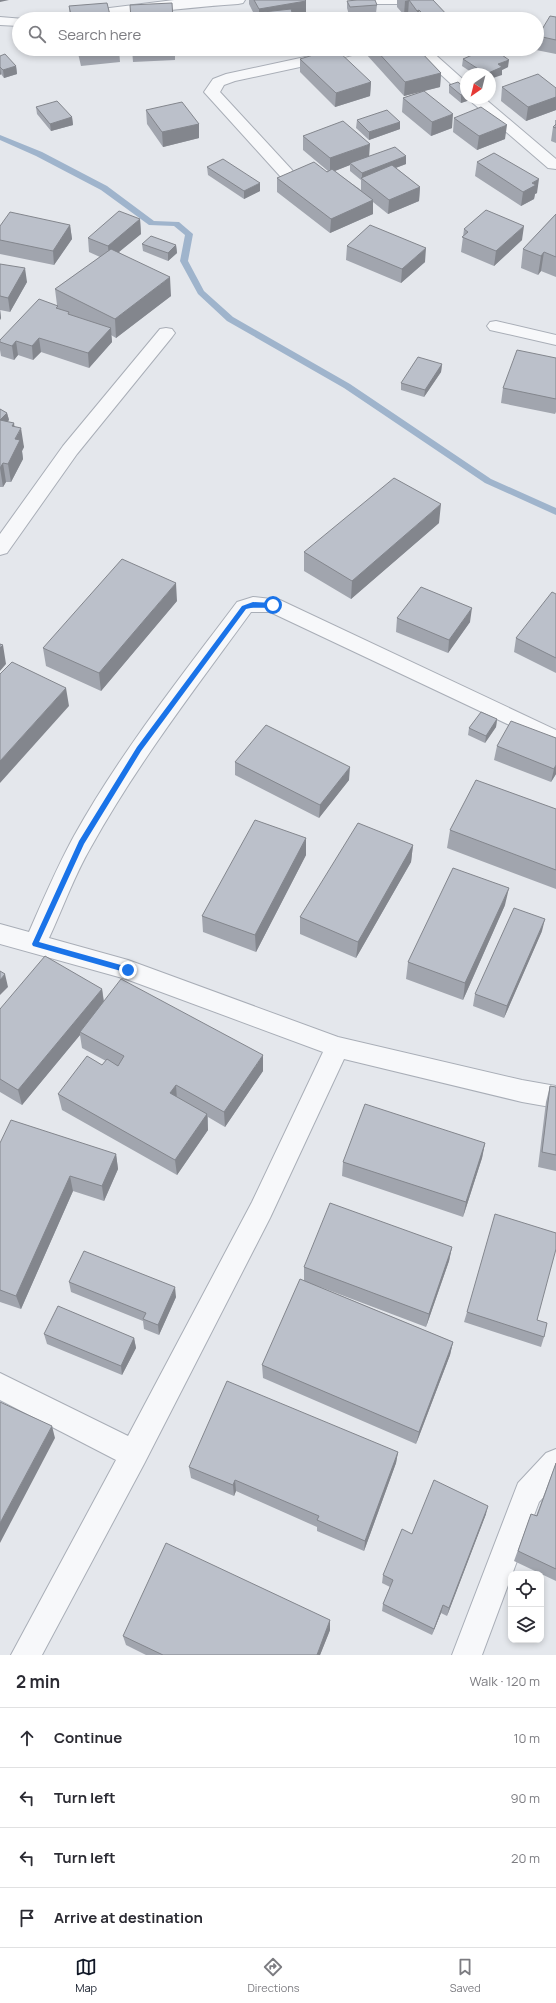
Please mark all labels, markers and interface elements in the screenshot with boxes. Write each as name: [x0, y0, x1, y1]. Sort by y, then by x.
search box: [12, 12, 544, 56]
icon: search: [26, 23, 48, 45]
text: Search here: [58, 24, 141, 45]
north arrow: [460, 68, 496, 104]
route start: [264, 596, 282, 614]
route end: [119, 961, 137, 979]
map controls: [508, 1571, 544, 1643]
button: locate: [508, 1571, 544, 1607]
button: layers: [508, 1607, 544, 1643]
text: 2 min: [16, 1670, 60, 1693]
text: Walk · 120 m: [470, 1672, 540, 1690]
icon: ahead: [16, 1727, 38, 1749]
text: Continue: [54, 1727, 122, 1748]
text: 10 m: [513, 1729, 540, 1747]
icon: left: [16, 1787, 38, 1809]
text: Turn left: [54, 1787, 116, 1808]
text: 90 m: [510, 1789, 540, 1807]
icon: left: [16, 1847, 38, 1869]
text: Turn left: [54, 1847, 116, 1868]
text: 20 m: [511, 1849, 540, 1867]
icon: arrive: [16, 1907, 38, 1929]
text: Arrive at destination: [54, 1907, 203, 1928]
tab: Map: [75, 1956, 97, 1995]
tab: Directions: [247, 1956, 300, 1995]
tab: Saved: [450, 1956, 481, 1995]

